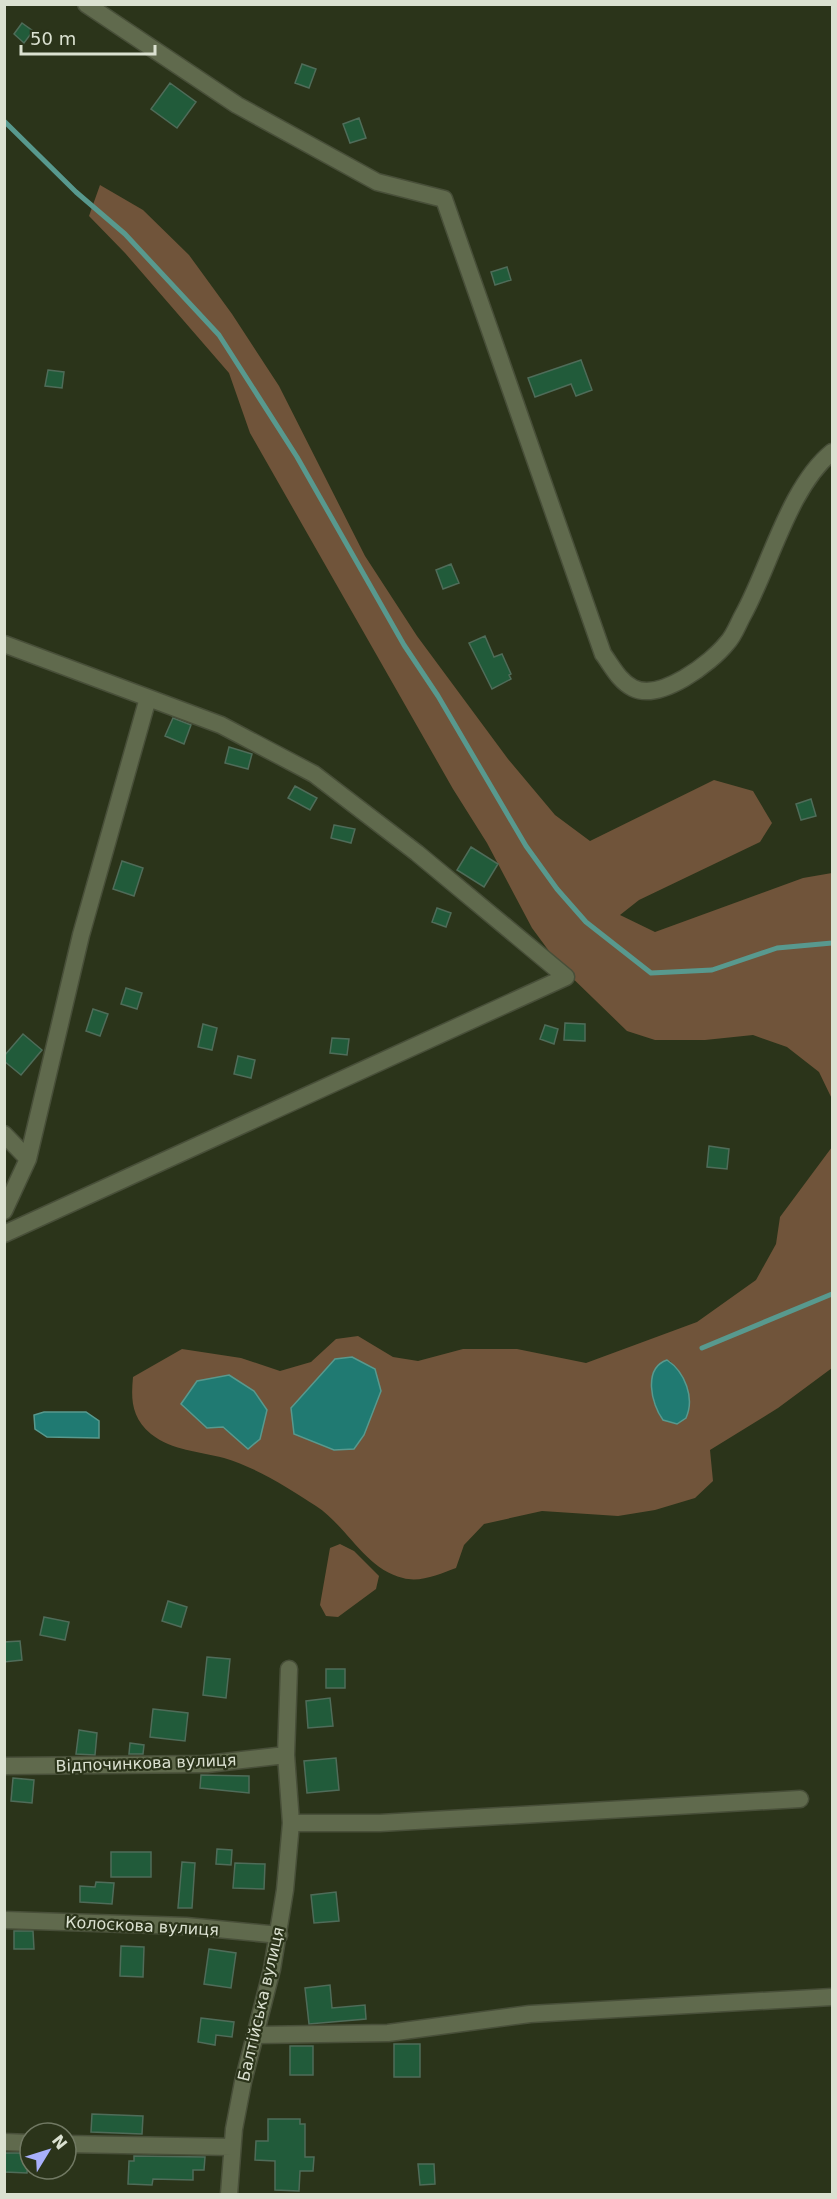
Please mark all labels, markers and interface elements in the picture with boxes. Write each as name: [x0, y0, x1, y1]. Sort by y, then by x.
scale bar: [21, 18, 154, 56]
text: 50 m: [30, 28, 76, 49]
street label: Відпочинкова вулиця: [55, 1750, 237, 1776]
street label: Колоскова вулиця: [65, 1912, 219, 1940]
street label: Балтійська вулиця: [234, 1925, 288, 2083]
north arrow: [18, 2121, 78, 2181]
text: N: [48, 2131, 71, 2153]

